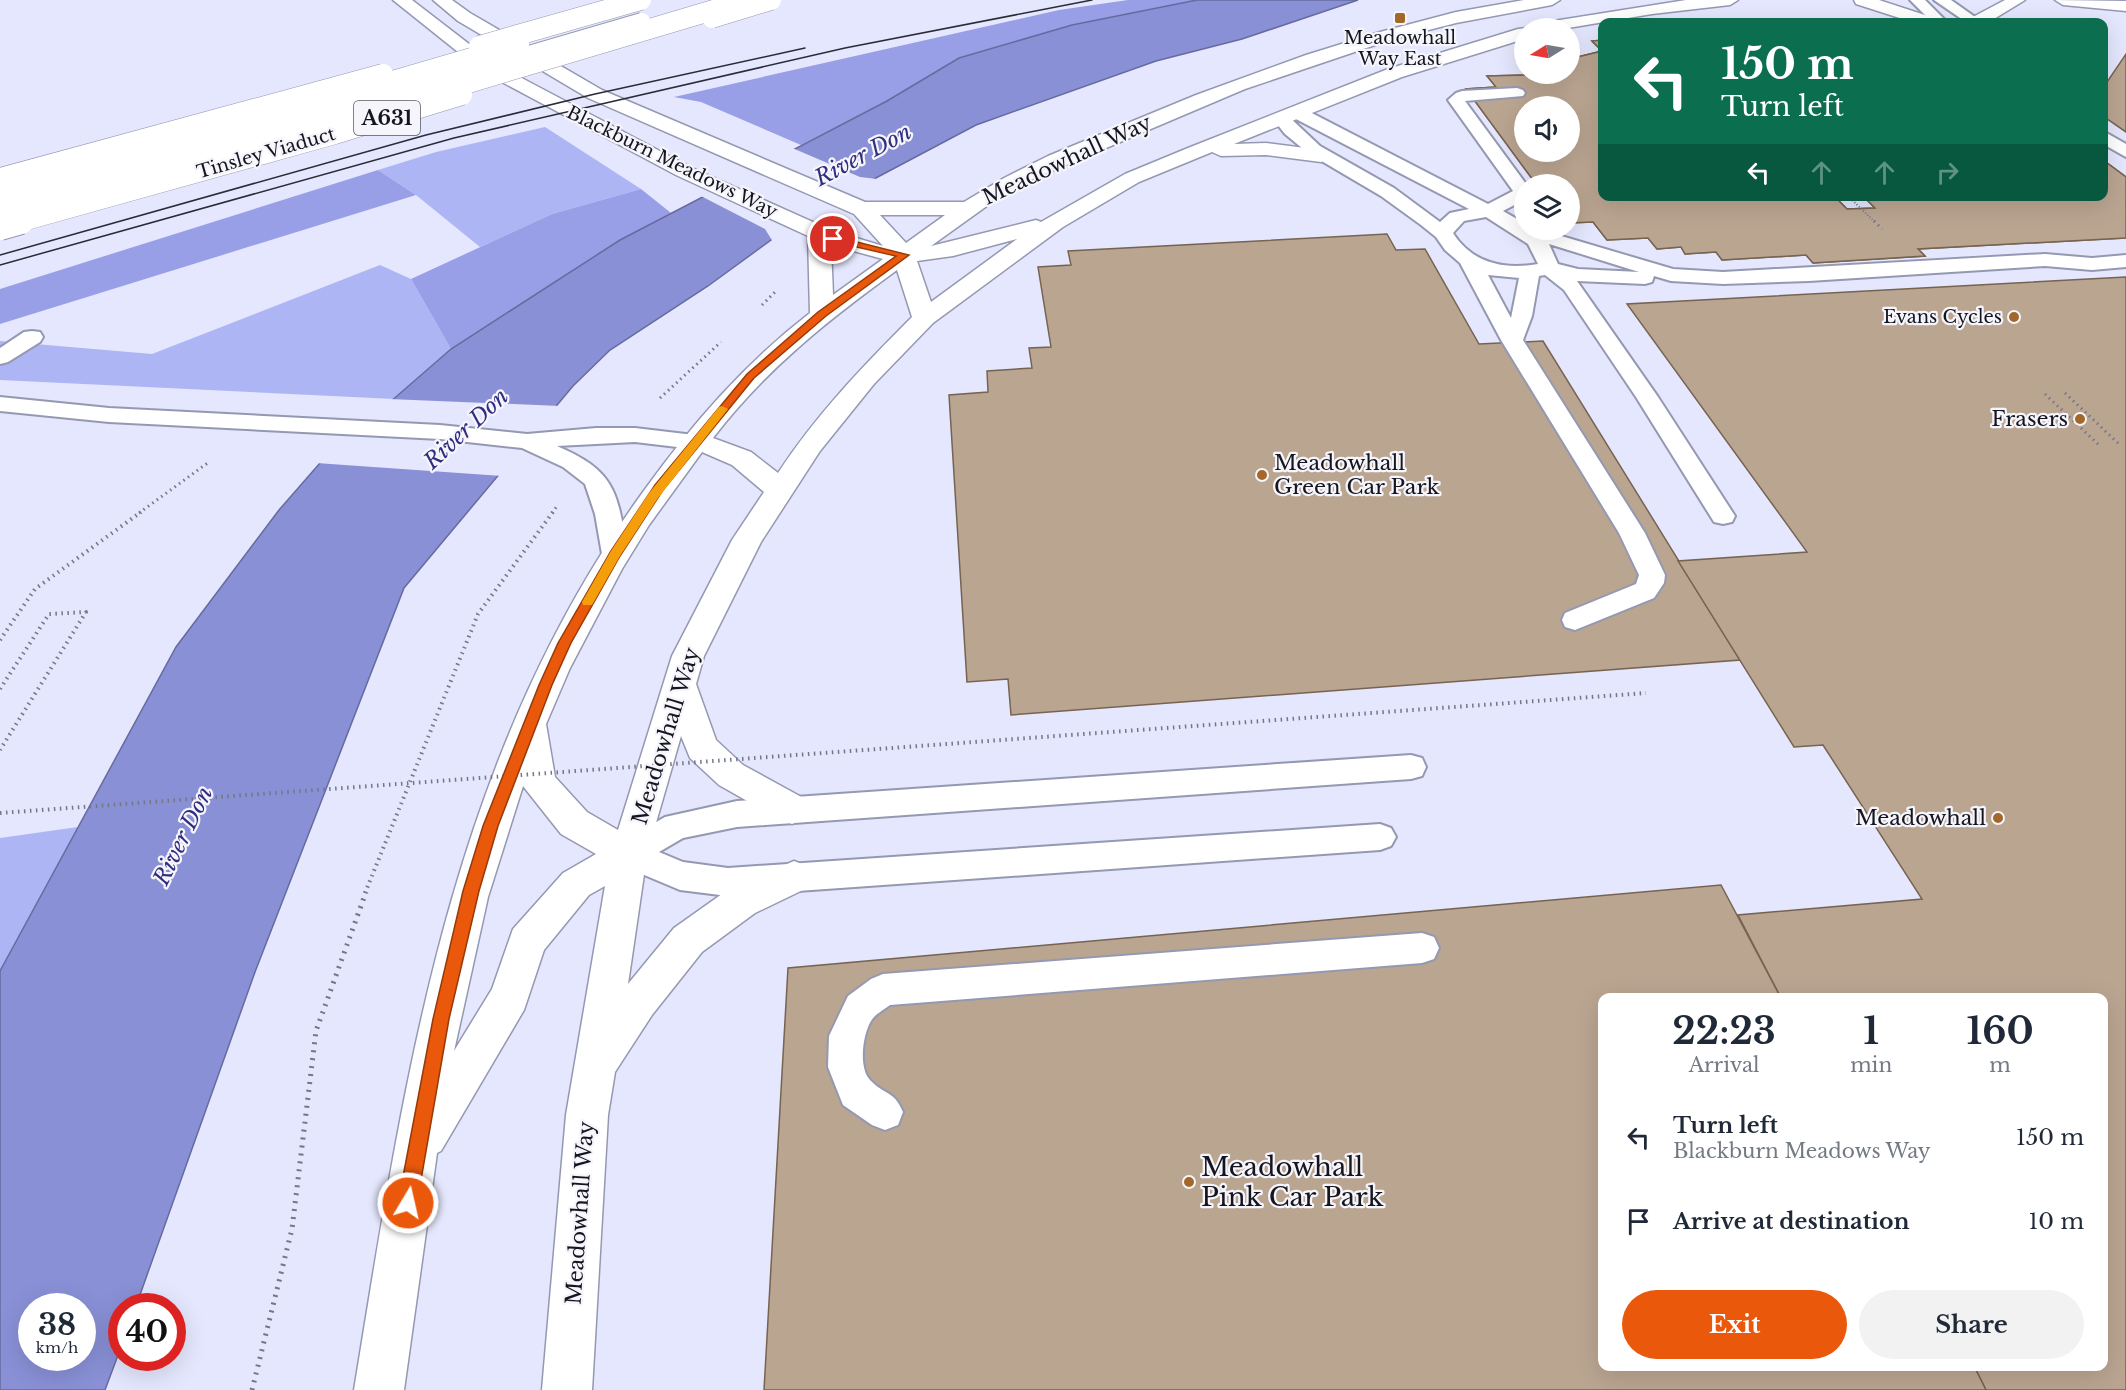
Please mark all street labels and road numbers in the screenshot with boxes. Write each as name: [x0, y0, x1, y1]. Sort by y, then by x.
road number: A631: [354, 101, 420, 135]
street label: Blackburn Meadows Way: [563, 101, 781, 223]
street label: Meadowhall Way: [978, 109, 1156, 211]
street label: Tinsley Viaduct: [194, 123, 338, 183]
street label: Meadowhall Way: [627, 644, 705, 828]
street label: Meadowhall Way: [561, 1120, 599, 1306]

